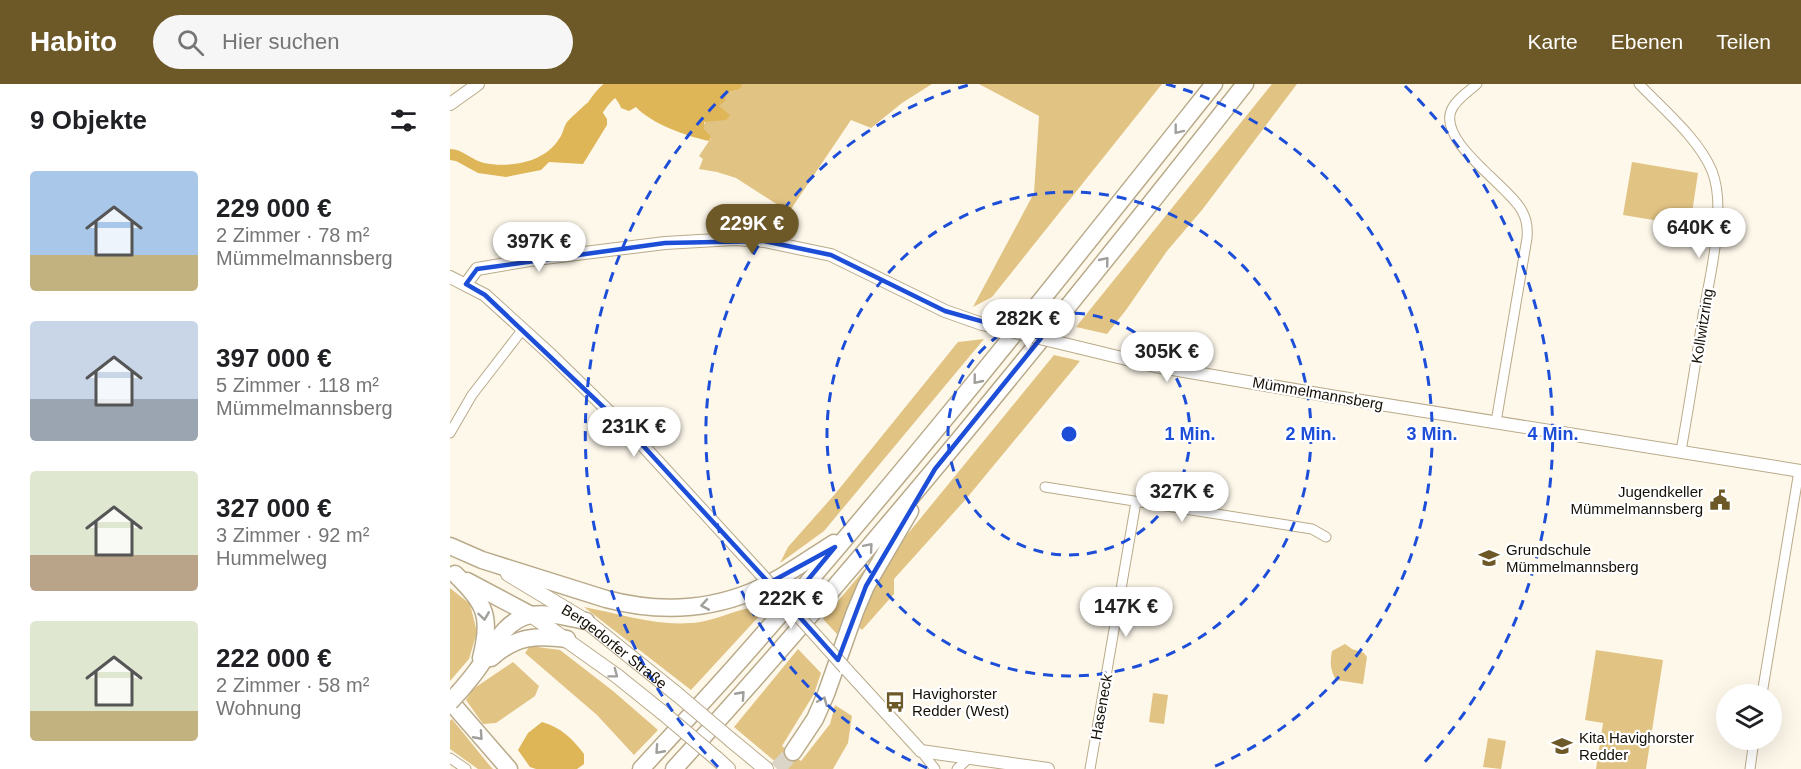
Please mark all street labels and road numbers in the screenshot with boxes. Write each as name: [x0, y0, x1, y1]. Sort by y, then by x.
street label: Kollwitzring: [1688, 287, 1716, 365]
street label: Mümmelmannsberg: [1251, 373, 1385, 413]
street label: Bergedorfer Straße: [559, 600, 671, 692]
street label: Haseneck: [1087, 672, 1115, 741]

